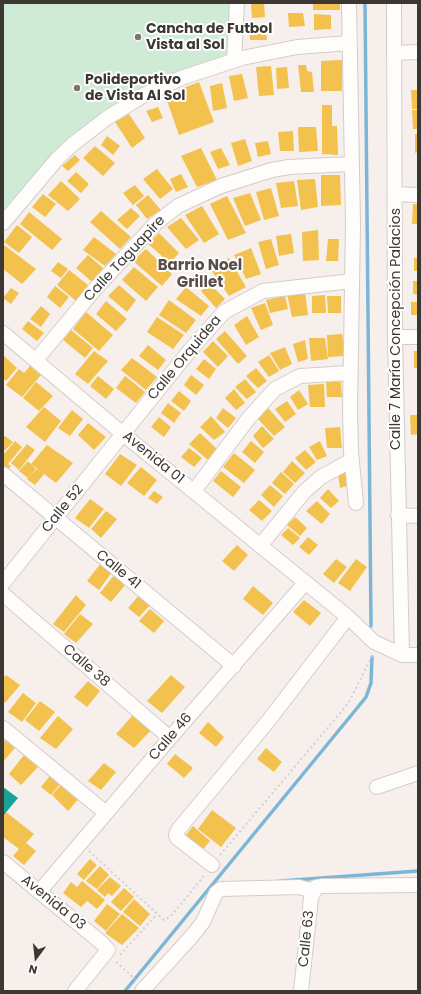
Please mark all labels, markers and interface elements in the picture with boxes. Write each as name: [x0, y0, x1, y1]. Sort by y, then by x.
place label: Cancha de Futbol Vista al Sol: [146, 21, 272, 54]
marker: Cancha de Futbol Vista al Sol: [133, 32, 143, 42]
place label: Polideportivo de Vista Al Sol: [85, 72, 185, 104]
marker: Polideportivo de Vista Al Sol: [72, 83, 82, 93]
street label: Calle 7 María Concepción Palacios: [388, 208, 404, 450]
street label: Calle Taguapire: [81, 213, 169, 305]
district label: Barrio Noel Grillet: [158, 257, 242, 292]
street label: Calle Orquidea: [145, 312, 225, 404]
street label: Avenida 01: [119, 428, 187, 488]
street label: Calle 52: [39, 482, 87, 536]
street label: Calle 41: [92, 547, 144, 593]
street label: Calle 38: [59, 641, 113, 691]
street label: Calle 46: [146, 710, 196, 764]
street label: Avenida 03: [17, 872, 89, 934]
street label: Calle 63: [296, 910, 318, 968]
north arrow: [16, 938, 56, 978]
text: N: [27, 961, 39, 978]

